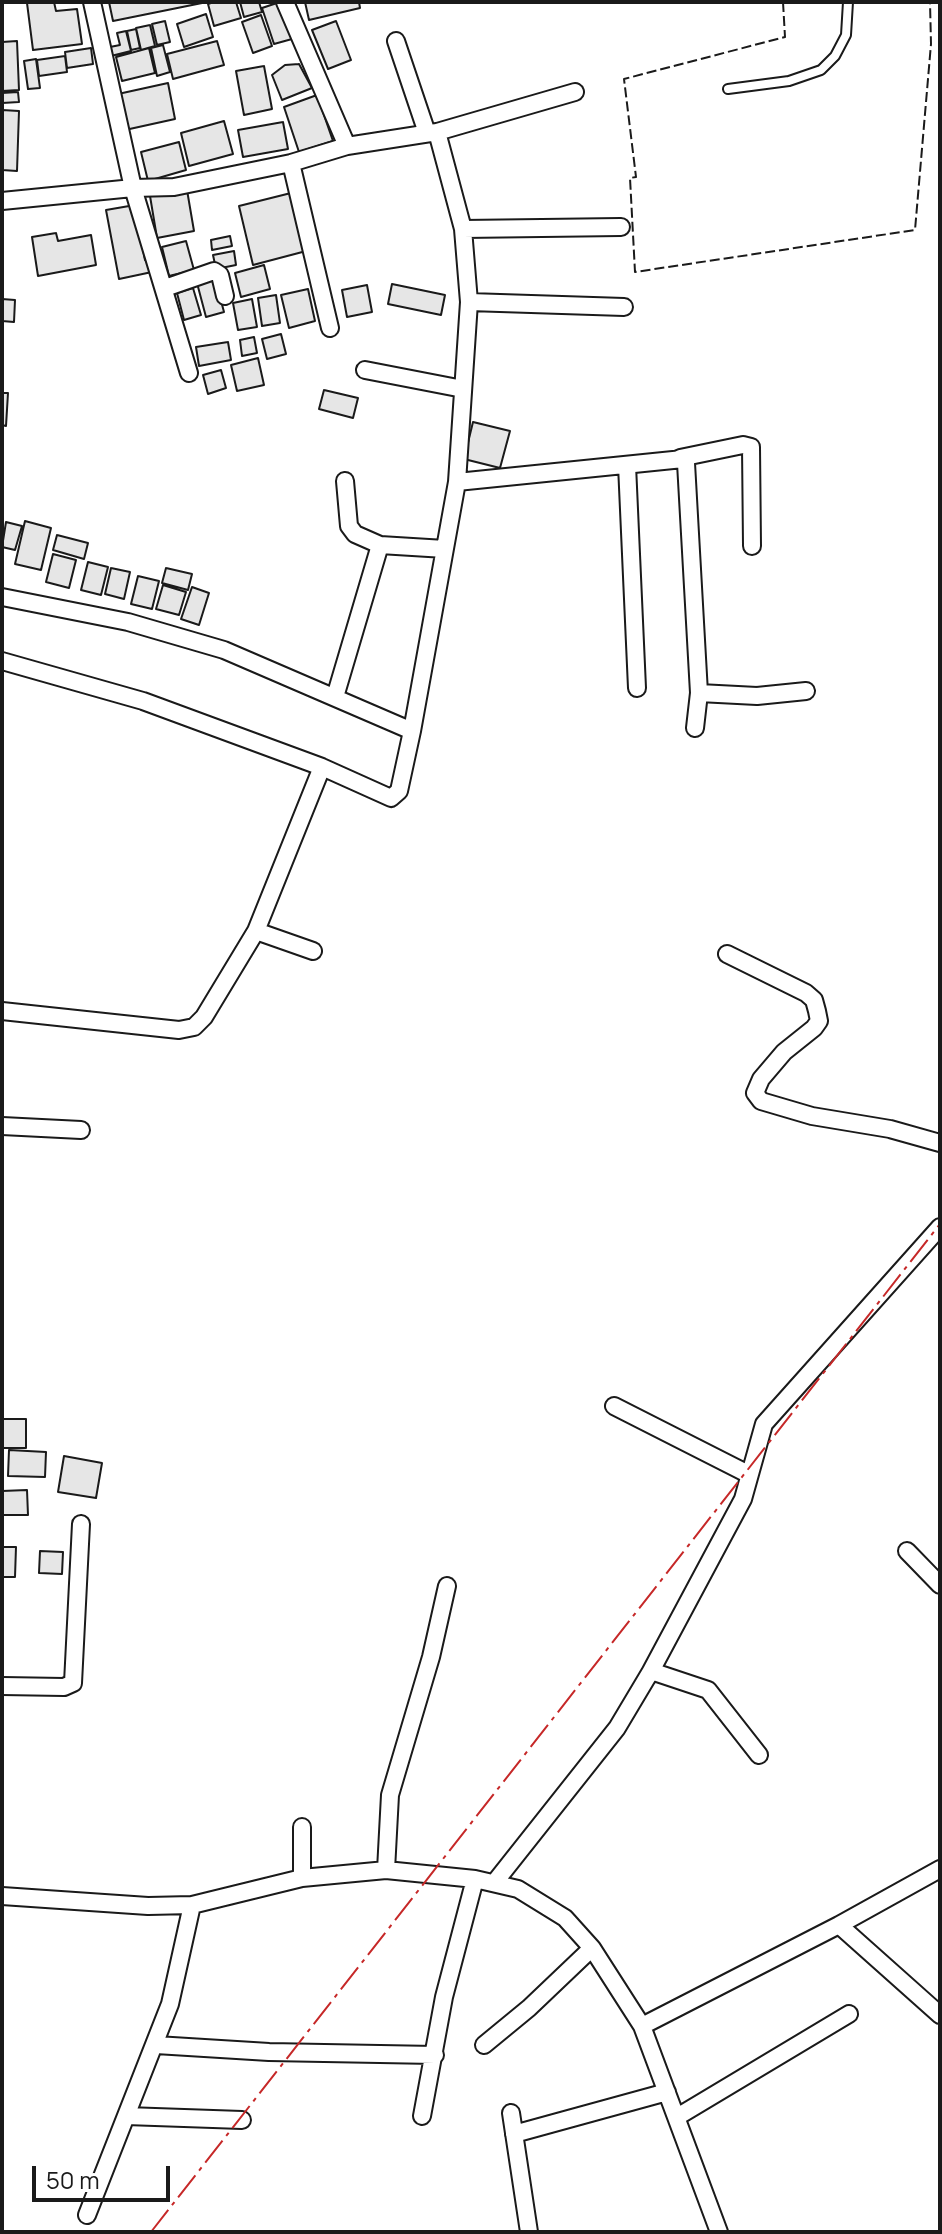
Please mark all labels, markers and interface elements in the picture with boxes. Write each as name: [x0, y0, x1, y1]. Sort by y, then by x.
scale bar: [36, 2150, 174, 2200]
text: 50 m: [46, 2163, 100, 2196]

